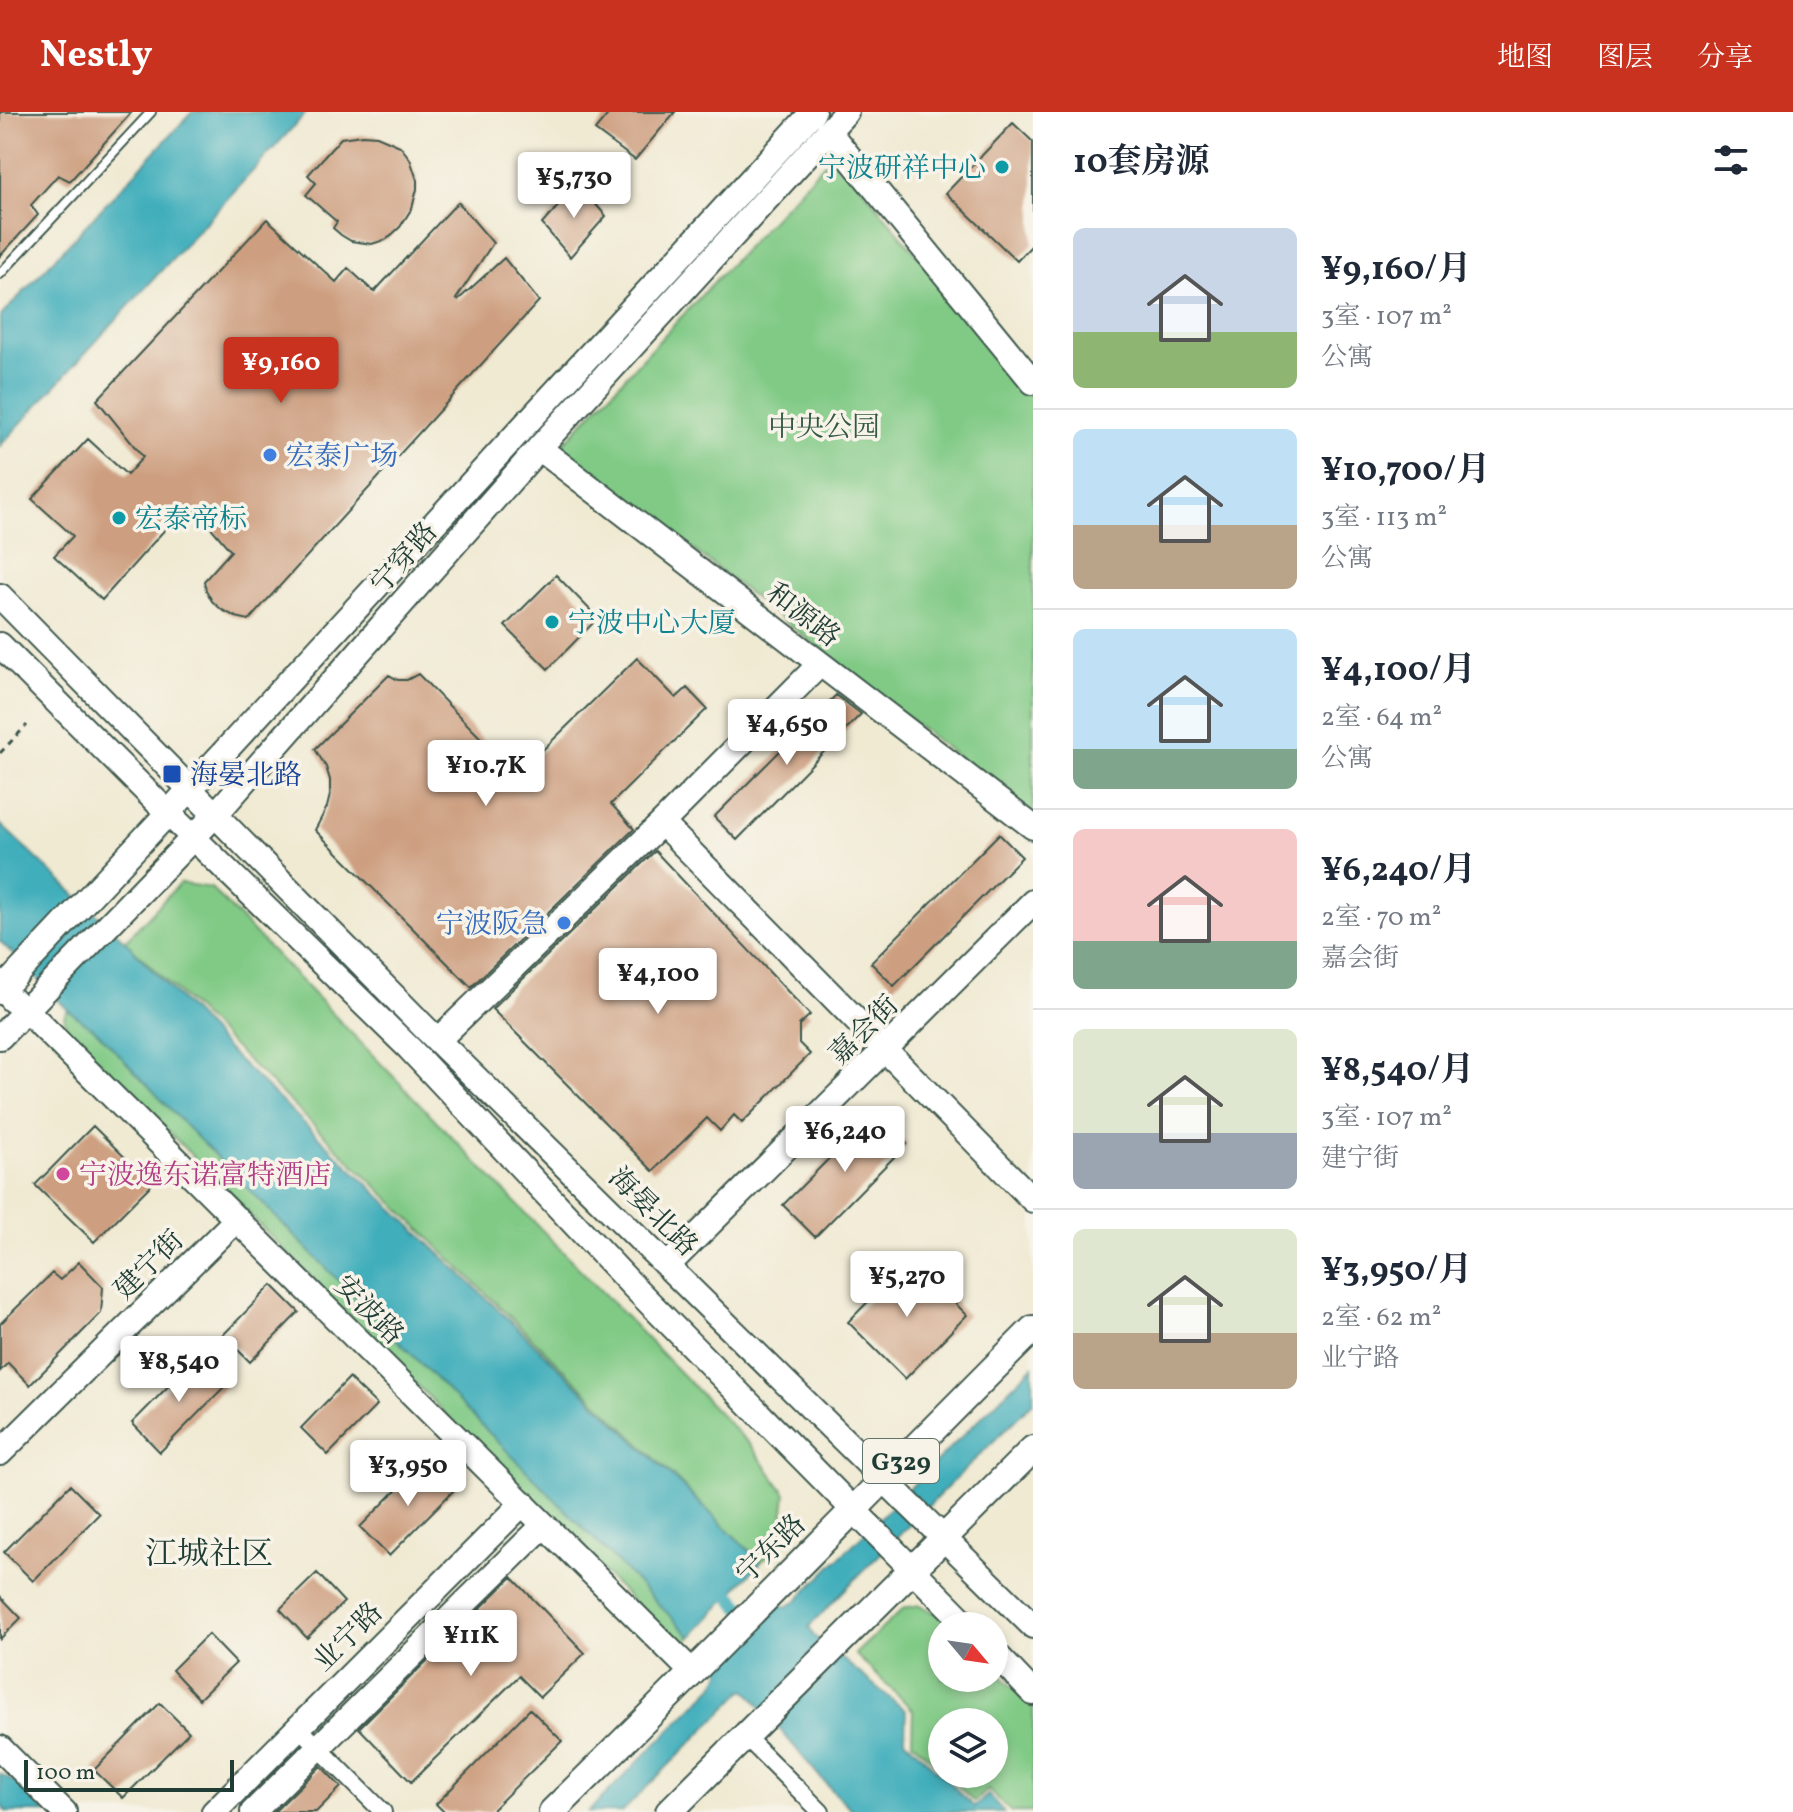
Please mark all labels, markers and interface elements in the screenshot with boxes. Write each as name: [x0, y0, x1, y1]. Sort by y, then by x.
text: Nestly: [40, 30, 153, 83]
text: 地图: [1497, 39, 1553, 78]
text: 图层: [1597, 39, 1653, 78]
text: 分享: [1697, 39, 1753, 78]
icon: filters: [1709, 138, 1753, 182]
text: 10套房源: [1073, 140, 1210, 187]
place label: 宁波研祥中心: [818, 150, 986, 189]
pin: ¥5,730: [509, 152, 639, 220]
marker: 宁波研祥中心: [993, 158, 1011, 176]
text: ¥5,730: [536, 160, 612, 196]
text: ¥9,160/月: [1321, 247, 1471, 294]
icon: home: [1137, 260, 1233, 356]
text: 3室 · 107 m²: [1321, 299, 1452, 335]
pin: ¥9,160: [216, 337, 346, 405]
text: 公寓: [1321, 340, 1373, 376]
text: ¥9,160: [241, 345, 321, 381]
park label: 中央公园: [768, 409, 880, 448]
place label: 宏泰广场: [286, 438, 398, 477]
marker: 宏泰广场: [261, 446, 279, 464]
text: ¥10,700/月: [1321, 448, 1490, 495]
icon: home: [1137, 461, 1233, 557]
text: 3室 · 113 m²: [1321, 500, 1447, 536]
place label: 宏泰帝标: [135, 501, 247, 540]
marker: 宏泰帝标: [110, 509, 128, 527]
street label: 宁穿路: [363, 514, 447, 603]
text: 公寓: [1321, 541, 1373, 577]
street label: 和源路: [757, 575, 848, 657]
place label: 宁波中心大厦: [568, 605, 736, 644]
marker: 宁波中心大厦: [543, 613, 561, 631]
text: ¥4,100/月: [1321, 648, 1476, 695]
icon: home: [1137, 661, 1233, 757]
pin: ¥4,650: [722, 699, 852, 767]
text: 2室 · 64 m²: [1321, 700, 1442, 736]
text: ¥4,650: [746, 707, 828, 743]
pin: ¥10.7K: [421, 740, 551, 808]
text: 公寓: [1321, 741, 1373, 777]
text: ¥10.7K: [446, 748, 526, 784]
place label: 海晏北路: [190, 757, 302, 796]
marker: 海晏北路: [161, 763, 183, 785]
text: ¥6,240/月: [1321, 848, 1476, 895]
icon: home: [1137, 861, 1233, 957]
text: 2室 · 70 m²: [1321, 900, 1441, 936]
place label: 宁波阪急: [436, 906, 548, 945]
marker: 宁波阪急: [555, 914, 573, 932]
text: 嘉会街: [1321, 941, 1399, 977]
pin: ¥4,100: [593, 948, 723, 1016]
text: ¥4,100: [617, 956, 699, 992]
street label: 嘉会街: [821, 987, 908, 1074]
text: ¥8,540/月: [1321, 1048, 1474, 1095]
icon: home: [1137, 1061, 1233, 1157]
text: 3室 · 107 m²: [1321, 1100, 1452, 1136]
pin: ¥6,240: [780, 1106, 910, 1174]
text: ¥6,240: [804, 1114, 886, 1150]
text: 建宁街: [1321, 1141, 1399, 1177]
place label: 宁波逸东诺富特酒店: [79, 1157, 331, 1196]
street label: 海晏北路: [599, 1159, 706, 1266]
marker: 宁波逸东诺富特酒店: [54, 1165, 72, 1183]
street label: 建宁街: [106, 1222, 193, 1309]
text: ¥3,950/月: [1321, 1248, 1472, 1295]
pin: ¥5,270: [842, 1251, 972, 1319]
text: ¥5,270: [868, 1259, 946, 1295]
icon: home: [1137, 1261, 1233, 1357]
street label: 安波路: [325, 1267, 412, 1354]
text: 2室 · 62 m²: [1321, 1300, 1441, 1336]
pin: ¥8,540: [114, 1336, 244, 1404]
text: 业宁路: [1321, 1341, 1399, 1377]
text: ¥8,540: [138, 1344, 220, 1380]
road number: G329: [863, 1439, 939, 1483]
pin: ¥3,950: [343, 1440, 473, 1508]
text: ¥3,950: [368, 1448, 448, 1484]
street label: 宁东路: [728, 1506, 815, 1593]
district label: 江城社区: [145, 1534, 273, 1578]
street label: 业宁路: [305, 1594, 392, 1681]
pin: ¥11K: [424, 1610, 518, 1678]
north arrow: [928, 1612, 1008, 1692]
map controls: [928, 1612, 1008, 1788]
text: ¥11K: [443, 1618, 499, 1654]
button: layers: [928, 1708, 1008, 1788]
scale bar: [24, 1756, 234, 1792]
text: 100 m: [36, 1758, 95, 1789]

